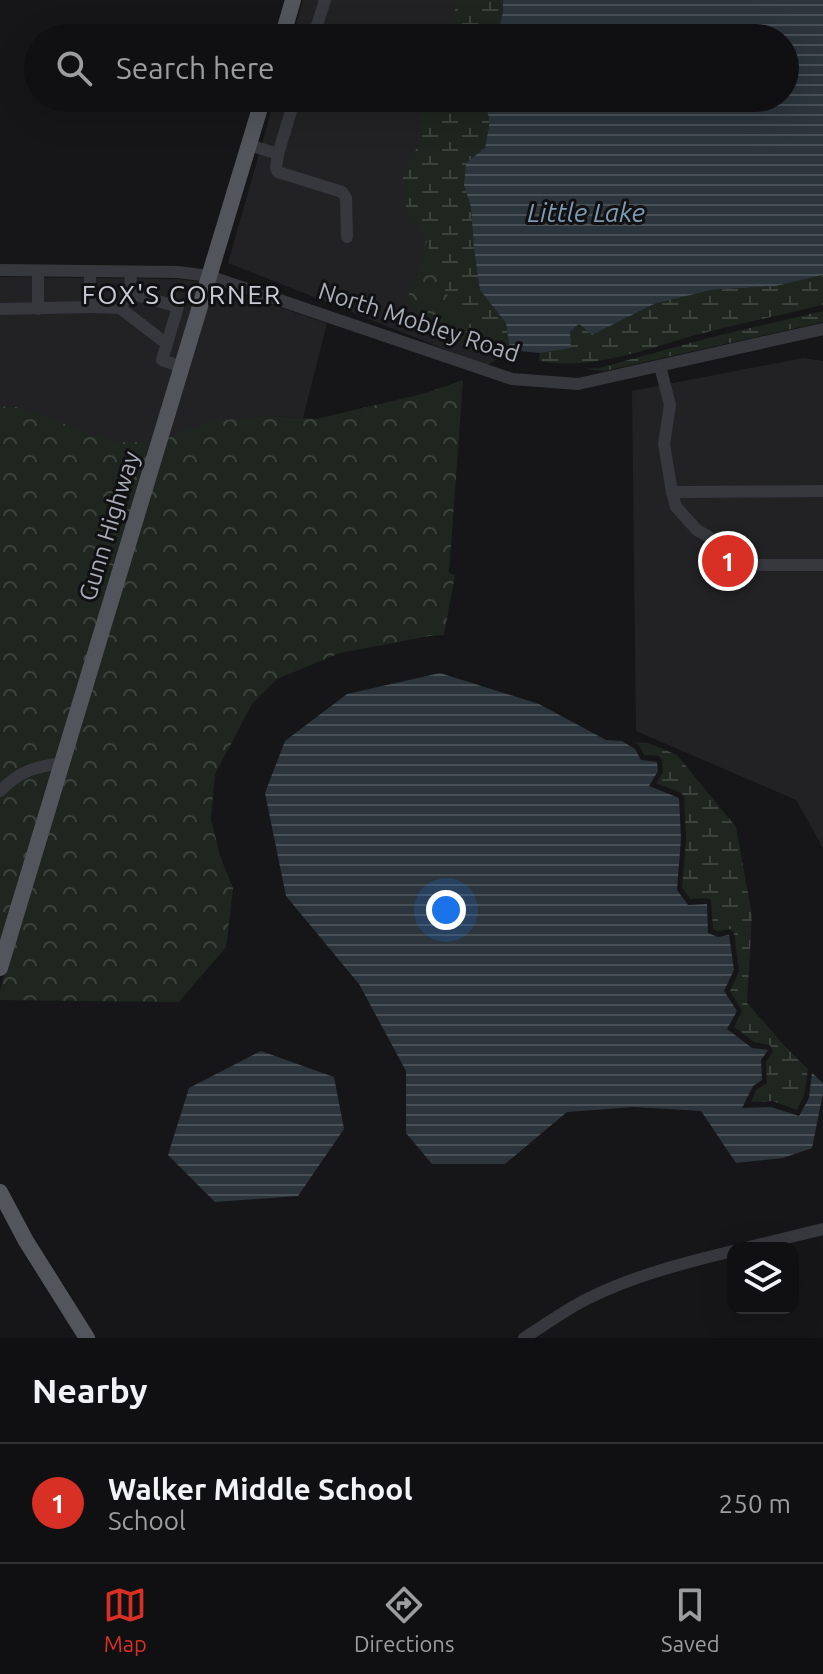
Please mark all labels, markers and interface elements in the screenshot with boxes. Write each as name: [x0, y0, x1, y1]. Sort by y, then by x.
search box: [24, 24, 799, 112]
icon: search: [52, 46, 96, 90]
text: Search here: [116, 51, 275, 85]
water label: Little Lake: [527, 198, 645, 227]
street label: North Mobley Road: [315, 277, 523, 367]
district label: FOX'S CORNER: [82, 280, 282, 309]
street label: Gunn Highway: [73, 448, 145, 604]
pin: 1: [702, 531, 754, 591]
your location: [426, 890, 466, 930]
map controls: [727, 1242, 799, 1314]
button: layers: [727, 1242, 799, 1314]
text: Nearby: [32, 1371, 147, 1409]
text: Walker Middle School: [108, 1472, 412, 1506]
text: 1: [51, 1489, 65, 1518]
text: 250 m: [719, 1489, 791, 1518]
text: School: [108, 1506, 186, 1535]
tab: Map: [103, 1583, 147, 1656]
tab: Directions: [354, 1583, 454, 1656]
tab: Saved: [661, 1583, 720, 1656]

